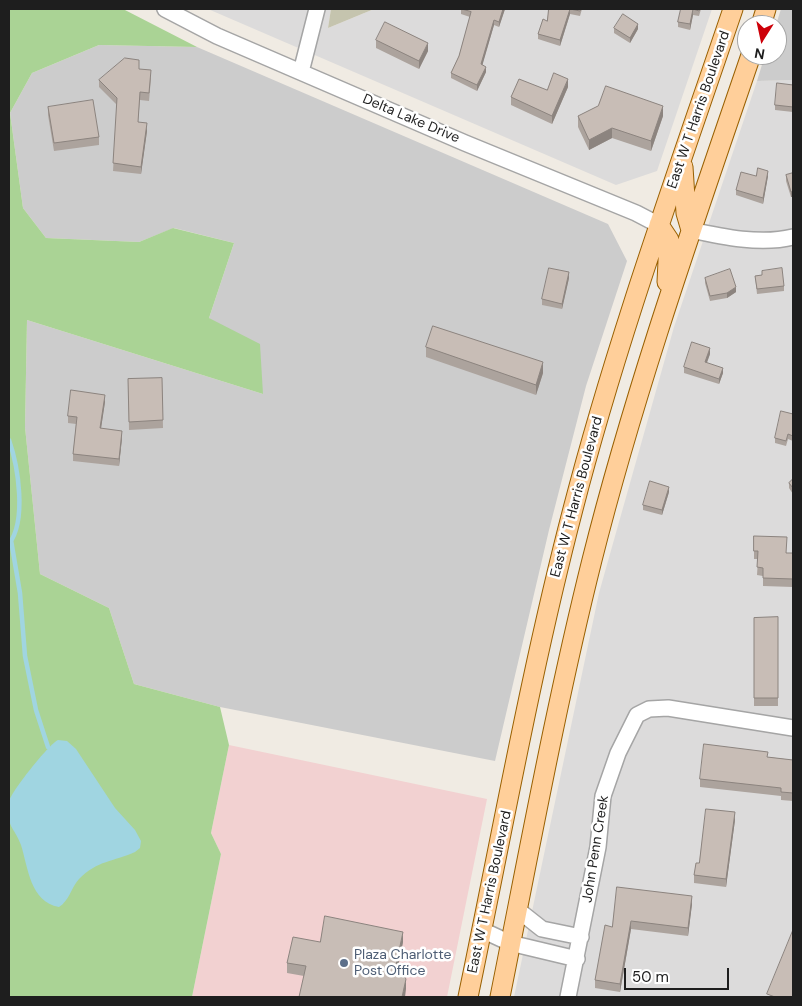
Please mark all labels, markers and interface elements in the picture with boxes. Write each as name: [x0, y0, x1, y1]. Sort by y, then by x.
north arrow: [737, 15, 787, 65]
street label: East W T Harris Boulevard: [664, 29, 734, 191]
text: N: [753, 44, 766, 64]
street label: Delta Lake Drive: [360, 91, 462, 147]
street label: East W T Harris Boulevard: [547, 415, 607, 579]
street label: John Penn Creek: [579, 794, 613, 904]
street label: East W T Harris Boulevard: [465, 809, 515, 975]
place label: Plaza Charlotte Post Office: [354, 947, 451, 980]
marker: Plaza Charlotte Post Office: [338, 957, 350, 969]
scale bar: [627, 958, 732, 990]
text: 50 m: [632, 967, 669, 987]

